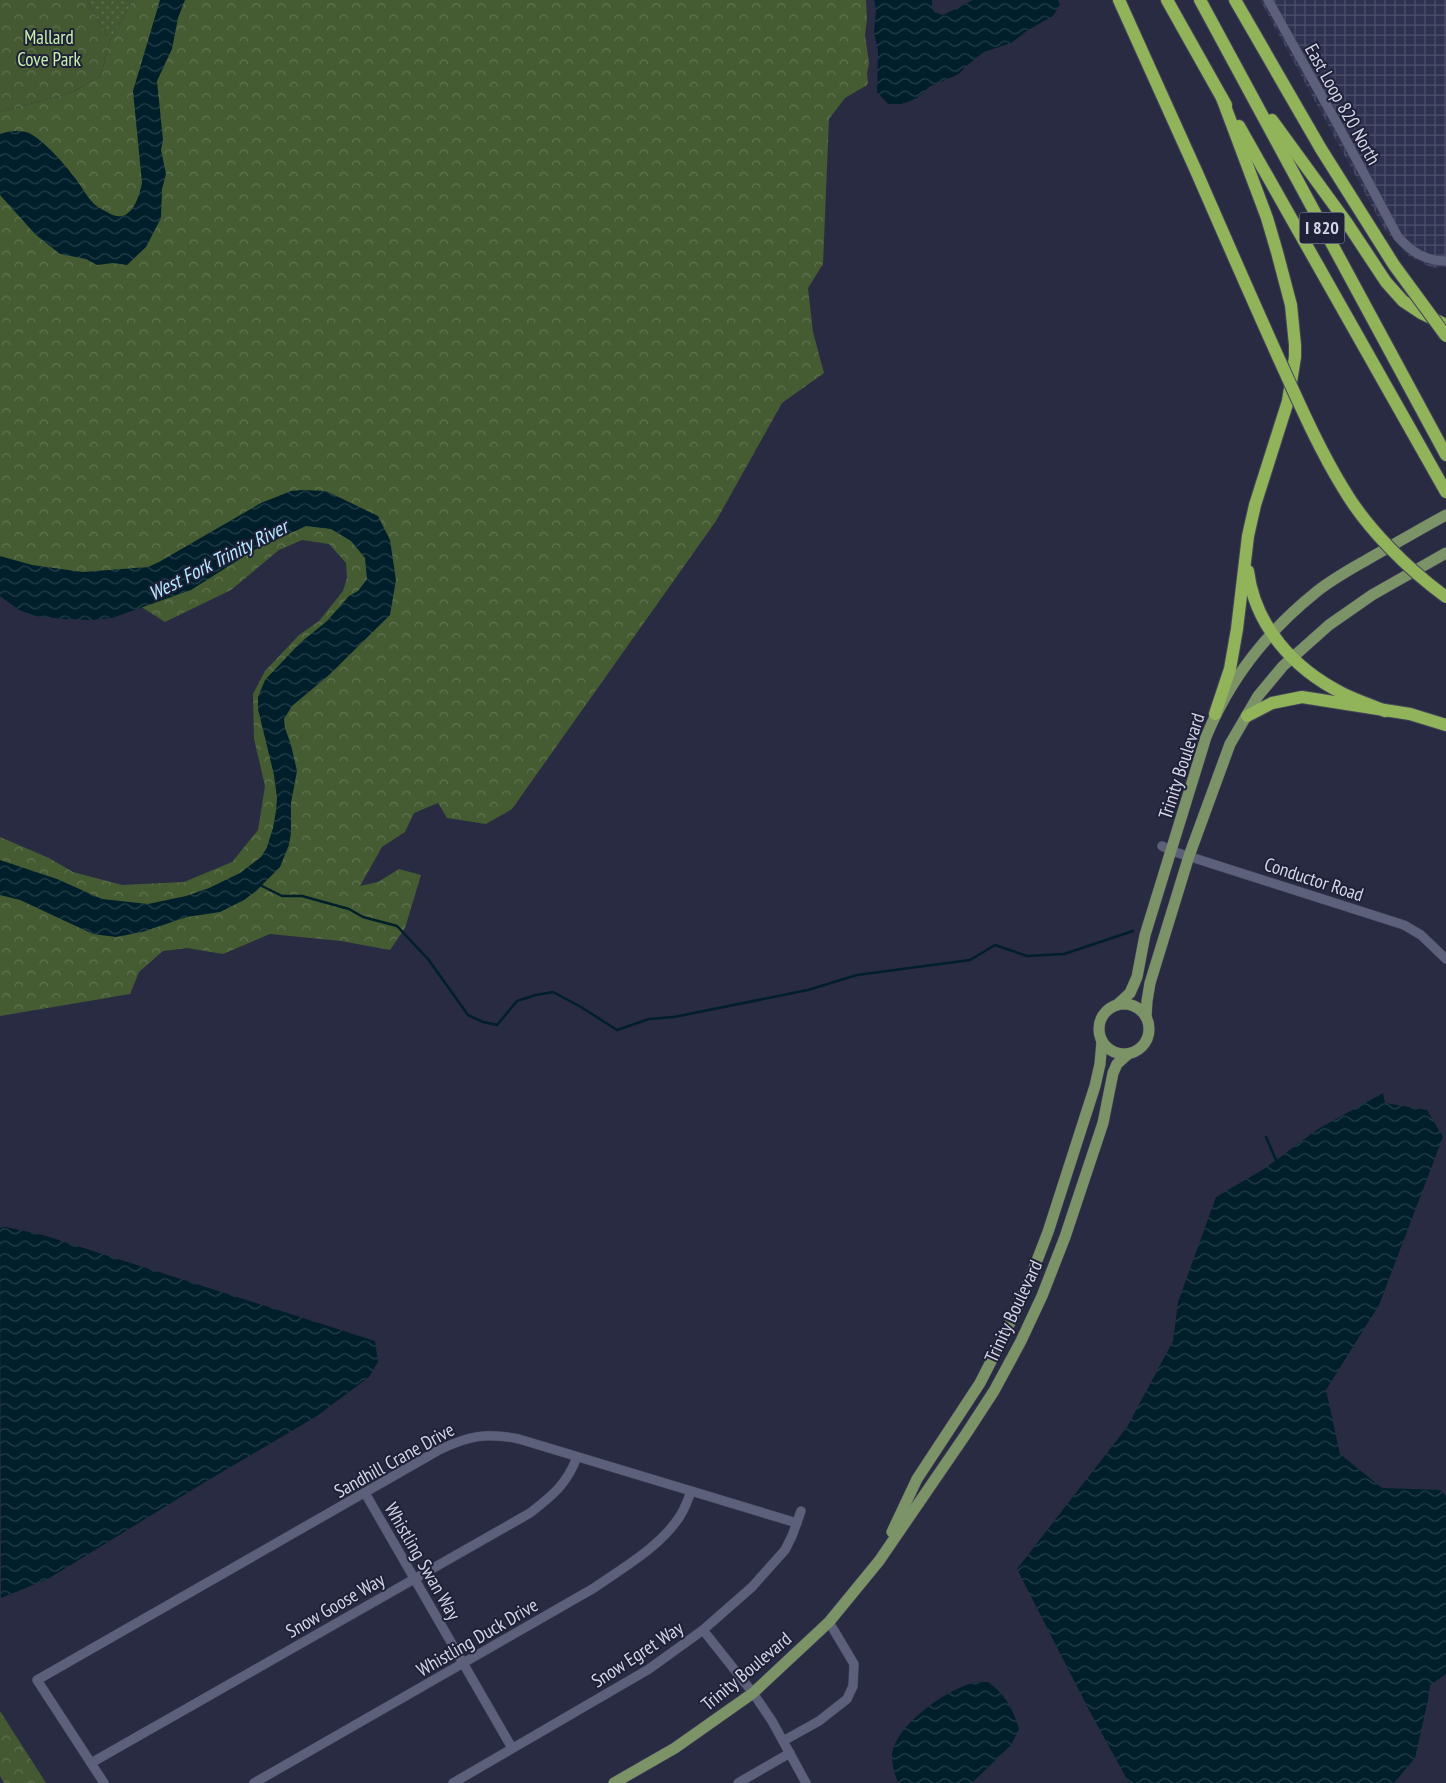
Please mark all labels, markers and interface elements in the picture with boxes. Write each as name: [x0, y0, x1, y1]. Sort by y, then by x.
park label: Mallard Cove Park: [17, 25, 81, 71]
street label: East Loop 820 North: [1300, 39, 1386, 169]
road number: I 820: [1300, 212, 1344, 244]
water label: West Fork Trinity River: [144, 513, 294, 606]
street label: Trinity Boulevard: [1153, 710, 1209, 822]
street label: Conductor Road: [1261, 852, 1367, 906]
street label: Trinity Boulevard: [979, 1256, 1047, 1366]
street label: Sandhill Crane Drive: [330, 1417, 458, 1503]
street label: Whistling Swan Way: [380, 1498, 467, 1625]
street label: Snow Goose Way: [281, 1567, 389, 1643]
street label: Whistling Duck Drive: [412, 1592, 542, 1682]
street label: Snow Egret Way: [587, 1615, 688, 1693]
street label: Trinity Boulevard: [696, 1626, 796, 1716]

